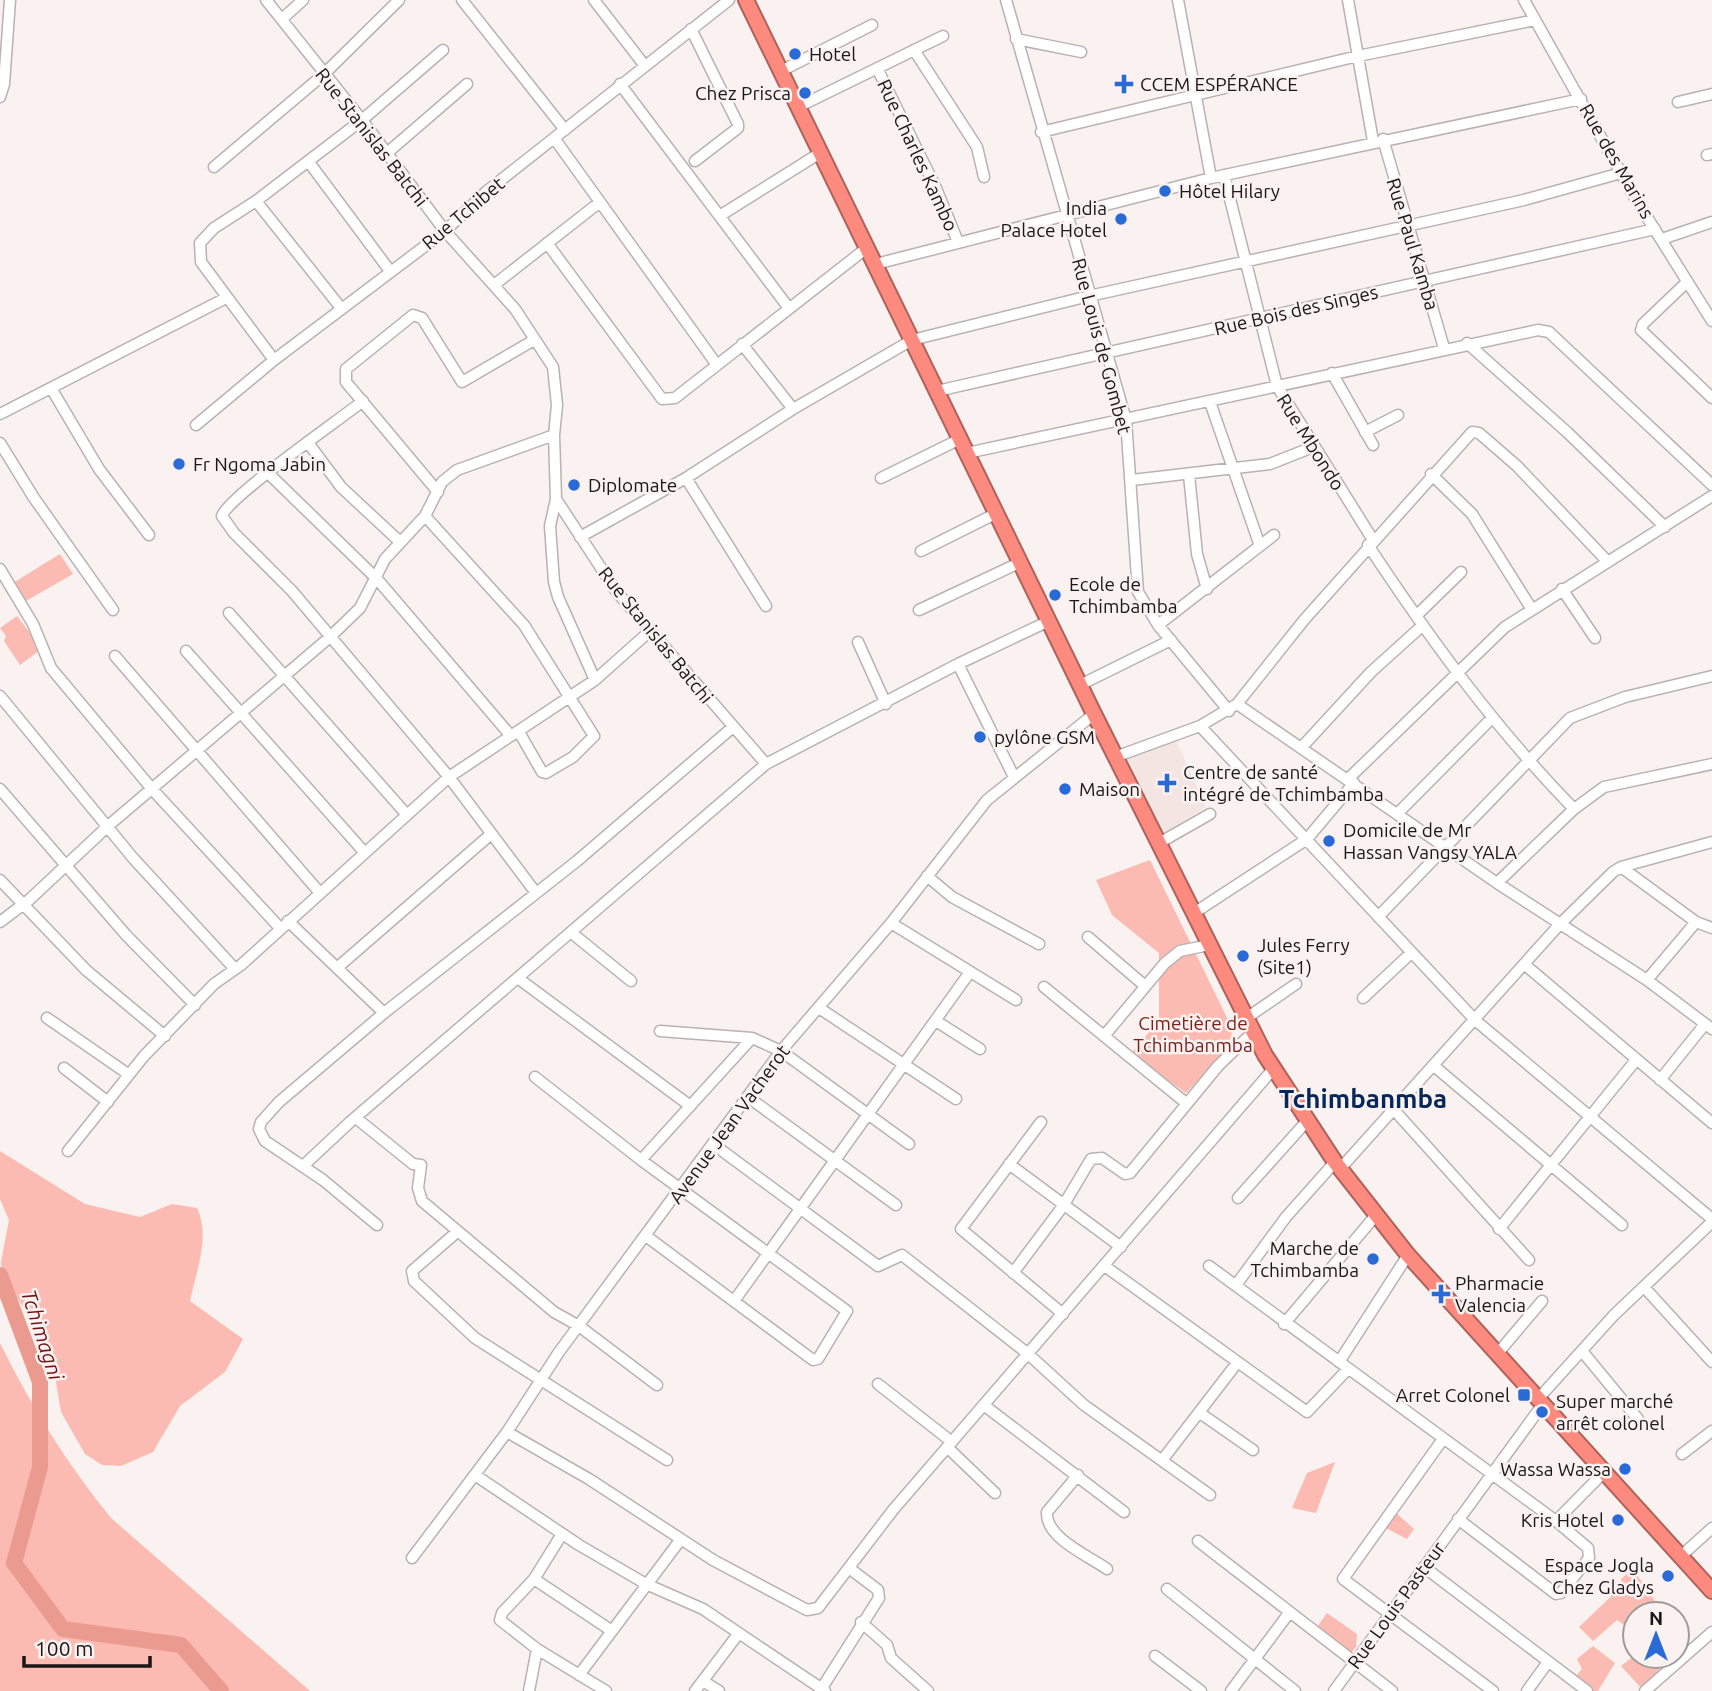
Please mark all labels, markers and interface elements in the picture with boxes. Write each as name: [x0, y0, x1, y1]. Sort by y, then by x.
place label: Hotel: [809, 43, 856, 65]
marker: Hotel: [787, 46, 803, 62]
street label: Rue Stanislas Batchi: [311, 64, 433, 210]
place label: CCEM ESPÉRANCE: [1140, 73, 1298, 95]
marker: CCEM ESPÉRANCE: [1114, 74, 1134, 94]
street label: Rue Charles Kambo: [873, 76, 963, 234]
place label: Chez Prisca: [695, 82, 791, 104]
marker: Chez Prisca: [797, 85, 813, 101]
street label: Rue des Marins: [1575, 100, 1659, 222]
street label: Rue Tchibet: [417, 172, 509, 254]
street label: Rue Paul Kamba: [1382, 175, 1444, 313]
place label: Hôtel Hilary: [1179, 180, 1280, 202]
marker: Hôtel Hilary: [1157, 183, 1173, 199]
place label: India Palace Hotel: [1000, 197, 1107, 241]
marker: India Palace Hotel: [1113, 211, 1129, 227]
street label: Rue Louis de Gombet: [1068, 255, 1136, 437]
street label: Rue Bois des Singes: [1212, 280, 1380, 340]
street label: Rue Mbondo: [1273, 390, 1349, 494]
place label: Fr Ngoma Jabin: [193, 453, 326, 475]
marker: Fr Ngoma Jabin: [171, 456, 187, 472]
place label: Diplomate: [588, 474, 677, 496]
marker: Diplomate: [566, 477, 582, 493]
street label: Rue Stanislas Batchi: [594, 562, 718, 708]
place label: Ecole de Tchimbamba: [1069, 573, 1178, 617]
marker: Ecole de Tchimbamba: [1047, 587, 1063, 603]
place label: pylône GSM: [994, 726, 1095, 748]
marker: pylône GSM: [972, 729, 988, 745]
place label: Centre de santé intégré de Tchimbamba: [1183, 761, 1384, 805]
marker: Centre de santé intégré de Tchimbamba: [1157, 773, 1177, 793]
place label: Maison: [1079, 778, 1140, 800]
marker: Maison: [1057, 781, 1073, 797]
place label: Domicile de Mr Hassan Vangsy YALA: [1343, 819, 1518, 863]
marker: Domicile de Mr Hassan Vangsy YALA: [1321, 833, 1337, 849]
place label: Jules Ferry (Site1): [1257, 934, 1350, 978]
marker: Jules Ferry (Site1): [1235, 948, 1251, 964]
park label: Cimetière de Tchimbanmba: [1133, 1012, 1253, 1056]
street label: Avenue Jean Vacherot: [664, 1040, 794, 1208]
district label: Tchimbanmba: [1279, 1084, 1447, 1113]
place label: Marche de Tchimbamba: [1250, 1237, 1359, 1281]
marker: Marche de Tchimbamba: [1365, 1251, 1381, 1267]
place label: Pharmacie Valencia: [1455, 1272, 1544, 1316]
water label: Tchimagni: [17, 1286, 69, 1384]
marker: Pharmacie Valencia: [1433, 1286, 1449, 1302]
place label: Arret Colonel: [1396, 1384, 1510, 1406]
marker: Arret Colonel: [1516, 1387, 1532, 1403]
place label: Super marché arrêt colonel: [1556, 1390, 1673, 1434]
marker: Super marché arrêt colonel: [1534, 1404, 1550, 1420]
place label: Wassa Wassa: [1500, 1458, 1611, 1480]
marker: Wassa Wassa: [1617, 1461, 1633, 1477]
place label: Kris Hotel: [1521, 1509, 1604, 1531]
marker: Kris Hotel: [1610, 1512, 1626, 1528]
street label: Rue Louis Pasteur: [1343, 1537, 1449, 1673]
place label: Espace Jogla Chez Gladys: [1544, 1554, 1654, 1598]
marker: Espace Jogla Chez Gladys: [1660, 1568, 1676, 1584]
north arrow: [1621, 1600, 1691, 1670]
text: N: [1649, 1607, 1663, 1629]
scale bar: [24, 1624, 150, 1668]
text: 100 m: [35, 1636, 93, 1660]

